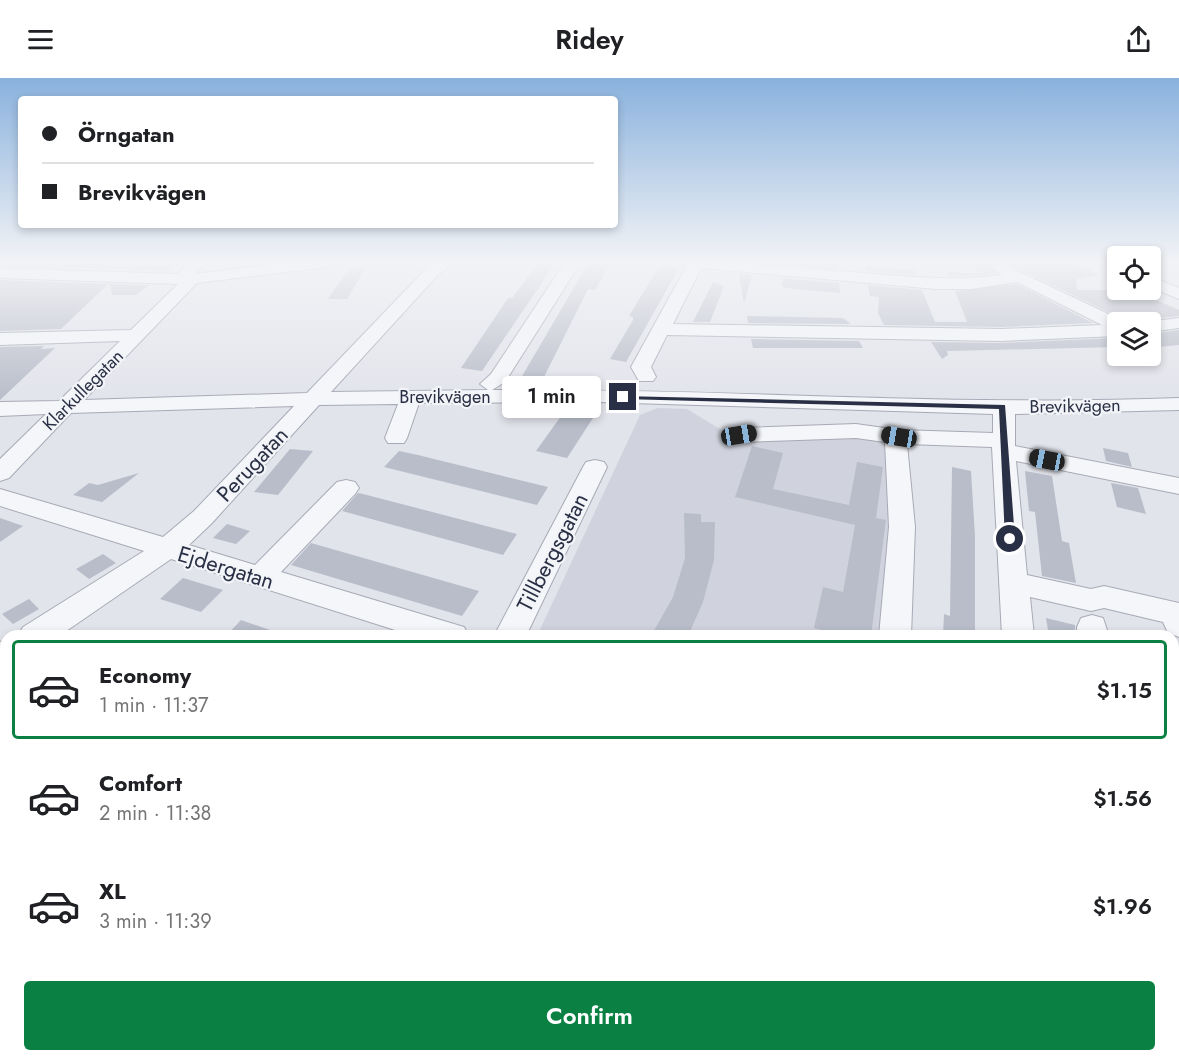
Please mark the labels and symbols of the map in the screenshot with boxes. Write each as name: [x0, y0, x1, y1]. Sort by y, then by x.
street label: Klarkullegatan: [37, 344, 129, 436]
callout: 1 min: [503, 376, 602, 418]
route end: [609, 383, 636, 410]
street label: Brevikvägen: [399, 384, 491, 410]
street label: Brevikvägen: [1029, 392, 1121, 420]
street label: Perugatan: [209, 419, 295, 509]
car: [720, 423, 758, 447]
car: [880, 425, 918, 449]
car: [1028, 448, 1066, 472]
street label: Tillbergsgatan: [508, 487, 596, 617]
route start: [996, 525, 1023, 552]
street label: Ejdergatan: [174, 537, 278, 597]

